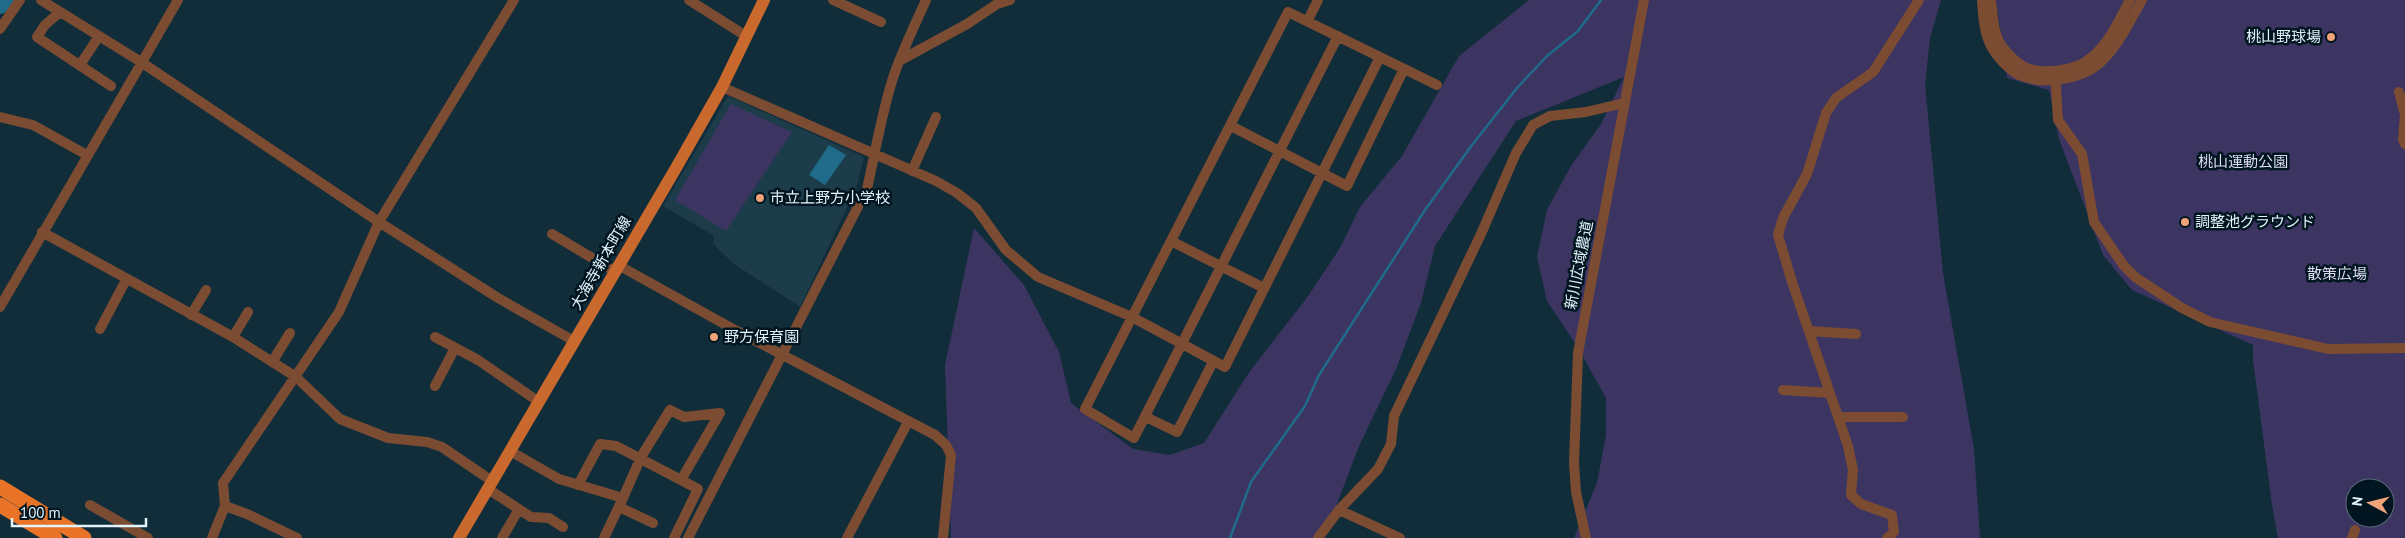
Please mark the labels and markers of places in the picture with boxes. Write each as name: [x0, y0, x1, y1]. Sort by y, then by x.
place label: 桃山野球場: [2246, 27, 2321, 46]
marker: 桃山野球場: [2325, 31, 2337, 43]
place label: 市立上野方小学校: [770, 188, 890, 207]
marker: 市立上野方小学校: [754, 192, 766, 204]
place label: 調整池グラウンド: [2195, 212, 2315, 231]
marker: 調整池グラウンド: [2179, 216, 2191, 228]
place label: 野方保育園: [724, 327, 799, 346]
marker: 野方保育園: [708, 331, 720, 343]

